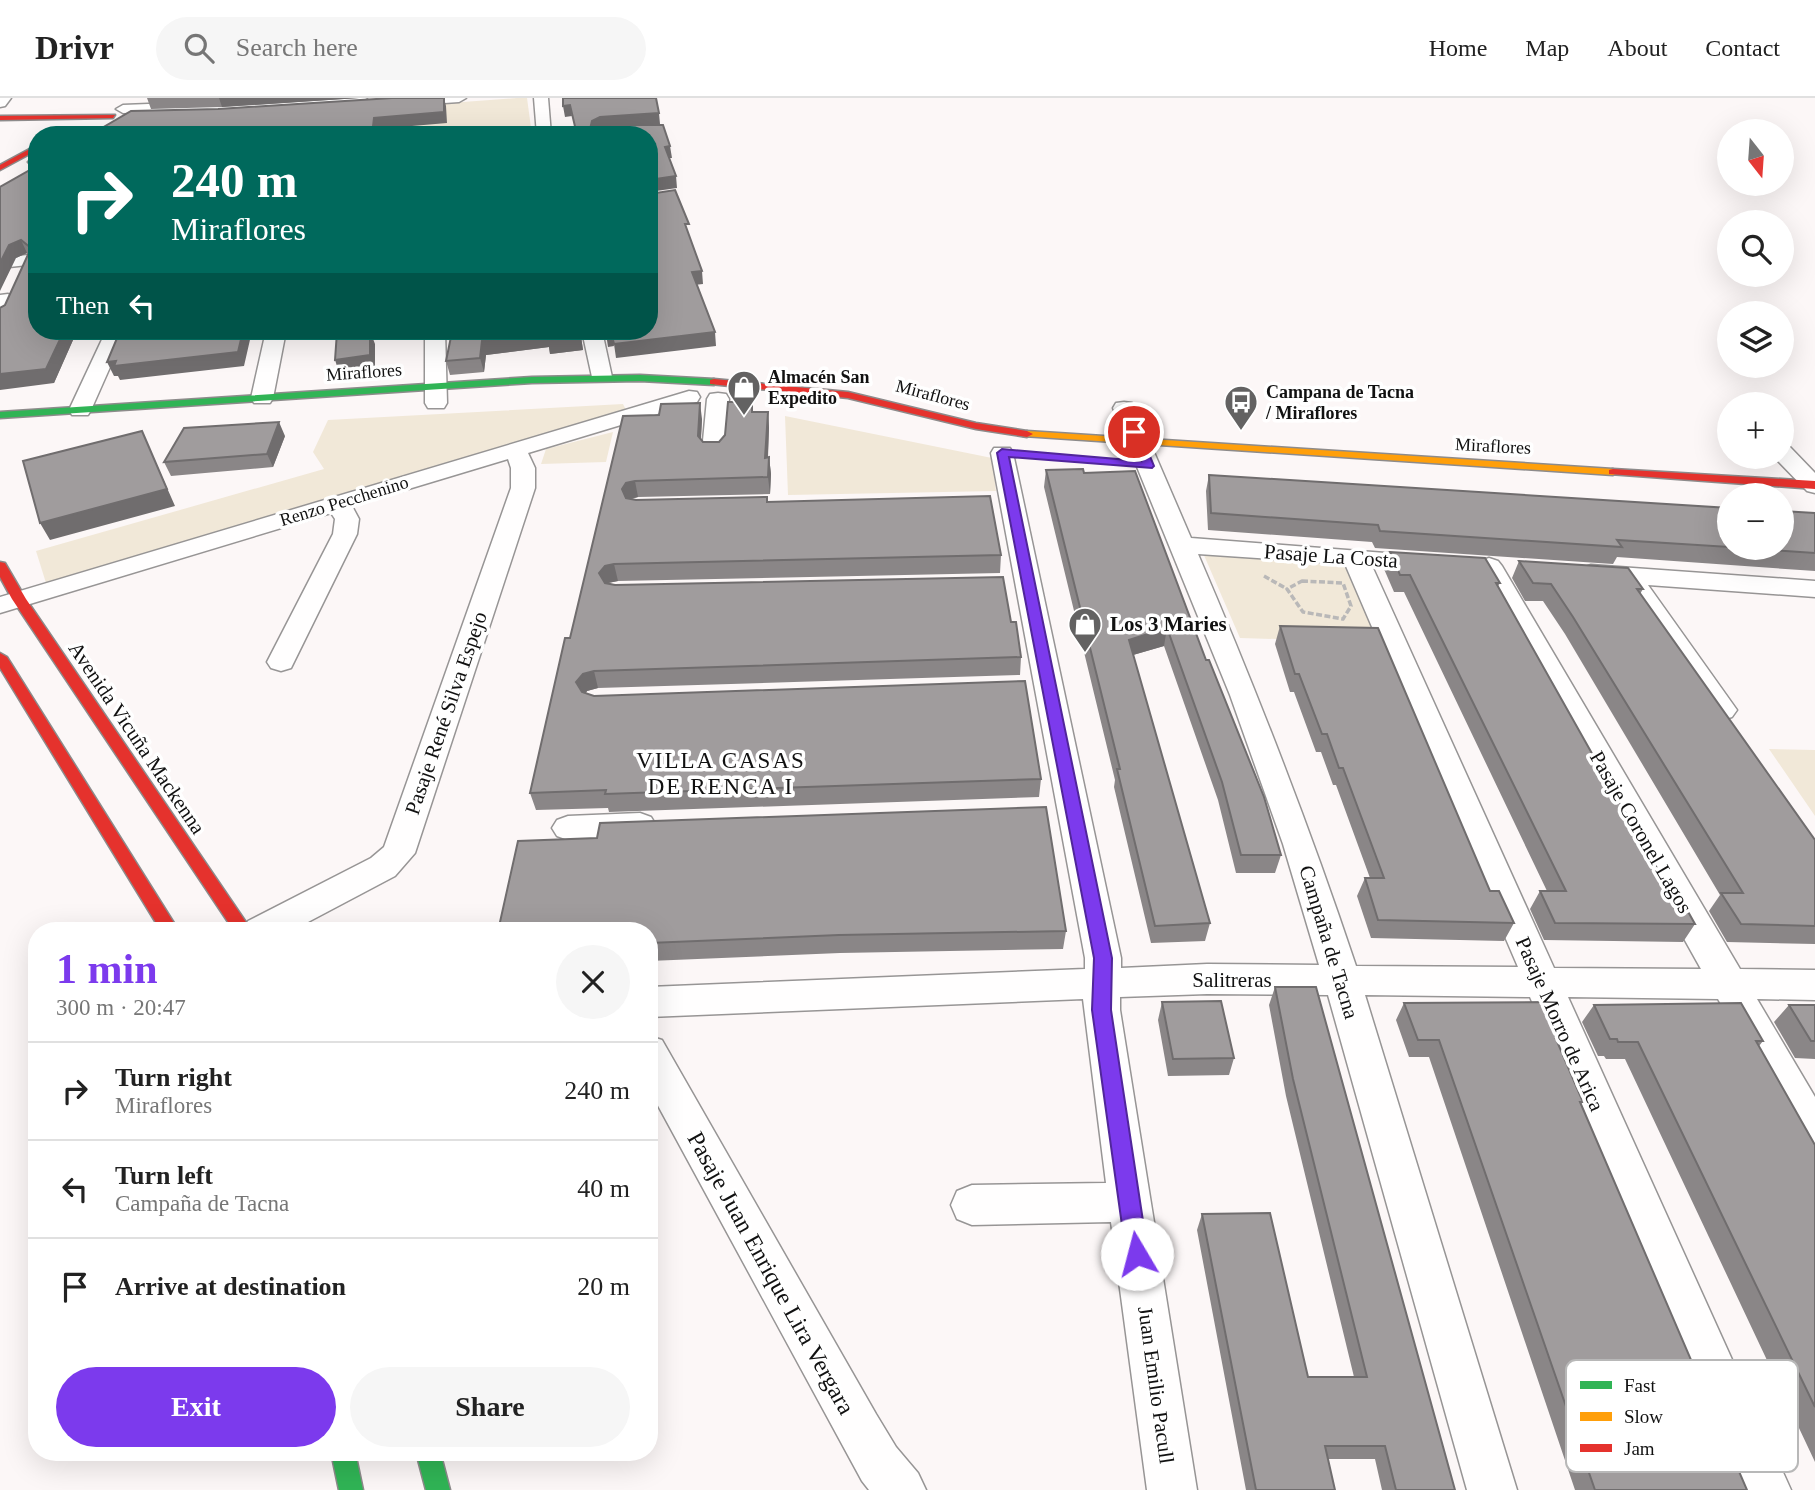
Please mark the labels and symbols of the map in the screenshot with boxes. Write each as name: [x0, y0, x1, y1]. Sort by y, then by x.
north arrow: [1717, 119, 1794, 196]
street label: Miraflores: [325, 359, 403, 385]
place label: Almacén San Expedito: [768, 367, 870, 408]
shop icon: Almacén San Expedito: [725, 368, 763, 417]
street label: Miraflores: [894, 376, 972, 414]
place label: Campana de Tacna / Miraflores: [1265, 382, 1414, 423]
bus stop icon: Campana de Tacna / Miraflores: [1222, 383, 1260, 432]
pin: [1104, 402, 1164, 462]
street label: Miraflores: [1455, 434, 1531, 458]
street label: Renzo Pecchenino: [277, 472, 411, 530]
street label: Pasaje La Costa: [1263, 539, 1399, 573]
shop icon: Los 3 Maries: [1066, 605, 1104, 654]
street label: Pasaje René Silva Espejo: [400, 608, 492, 818]
place label: Los 3 Maries: [1110, 612, 1227, 636]
street label: Avenida Vicuña Mackenna: [64, 637, 211, 839]
street label: Pasaje Coronel Lagos: [1585, 747, 1697, 917]
district label: VILLA CASAS DE RENCA I: [636, 748, 806, 799]
street label: Campaña de Tacna: [1294, 862, 1364, 1022]
street label: Pasaje Morro de Arica: [1511, 933, 1610, 1116]
street label: Salitreras: [1192, 968, 1272, 992]
street label: Pasaje Juan Enrique Lira Vergara: [682, 1127, 860, 1419]
position arrow: [1100, 1217, 1174, 1291]
street label: Juan Emilio Pacull: [1133, 1305, 1179, 1465]
legend: [1566, 1360, 1798, 1472]
text: Fast: [1624, 1375, 1656, 1396]
text: Slow: [1624, 1406, 1663, 1427]
text: Jam: [1624, 1438, 1655, 1459]

